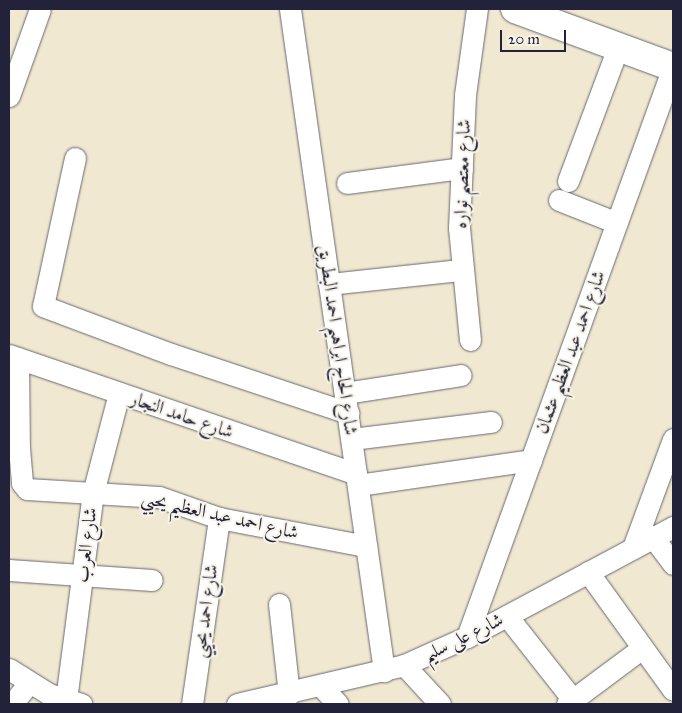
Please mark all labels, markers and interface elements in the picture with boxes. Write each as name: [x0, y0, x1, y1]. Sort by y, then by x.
scale bar: [502, 20, 568, 52]
text: 20 m: [508, 30, 540, 48]
street label: شارع معتصم نواره: [449, 119, 475, 229]
street label: شارع الحاج ابراهيم احمد البطريق: [313, 243, 363, 437]
street label: شارع احمد عبد العظيم عثمان: [530, 267, 610, 437]
street label: شارع حامد النجار: [127, 387, 237, 443]
street label: شارع احمد عبد العظيم يحيي: [139, 486, 301, 544]
street label: شارع العرب: [70, 506, 102, 584]
street label: شارع احمد يحيي: [187, 563, 223, 659]
street label: شارع على سليم: [419, 608, 507, 666]

